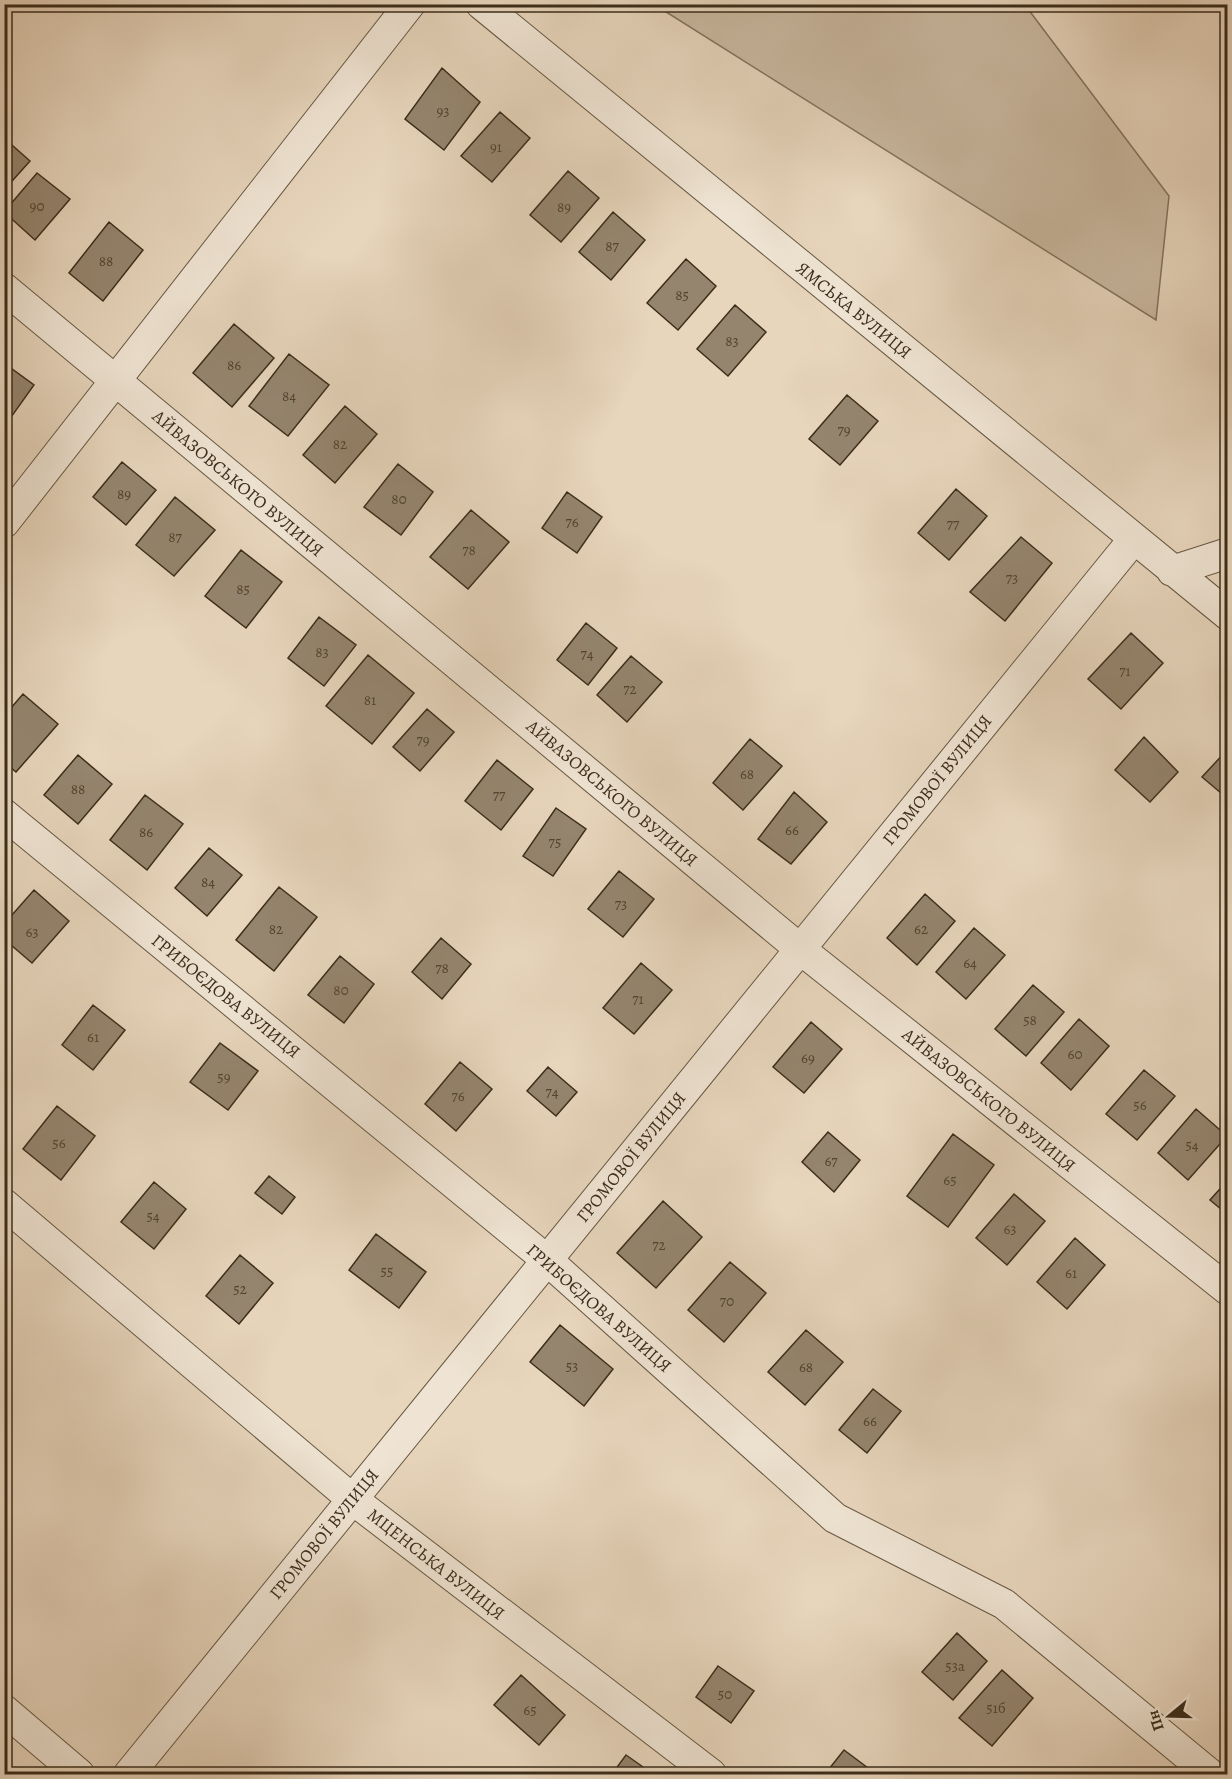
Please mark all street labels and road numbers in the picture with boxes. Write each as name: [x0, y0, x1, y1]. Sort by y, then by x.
street label: ЯМСЬКА ВУЛИЦЯ: [791, 256, 917, 364]
street label: АЙВАЗОВСЬКОГО ВУЛИЦЯ: [147, 404, 329, 562]
street label: ГРОМОВОЇ ВУЛИЦЯ: [877, 710, 997, 850]
street label: АЙВАЗОВСЬКОГО ВУЛИЦЯ: [521, 714, 703, 872]
street label: ГРИБОЄДОВА ВУЛИЦЯ: [147, 928, 305, 1064]
street label: АЙВАЗОВСЬКОГО ВУЛИЦЯ: [896, 1022, 1081, 1178]
street label: ГРОМОВОЇ ВУЛИЦЯ: [571, 1087, 691, 1227]
street label: ГРИБОЄДОВА ВУЛИЦЯ: [521, 1238, 677, 1378]
street label: ГРОМОВОЇ ВУЛИЦЯ: [264, 1464, 384, 1604]
street label: МЦЕНСЬКА ВУЛИЦЯ: [362, 1503, 510, 1625]

